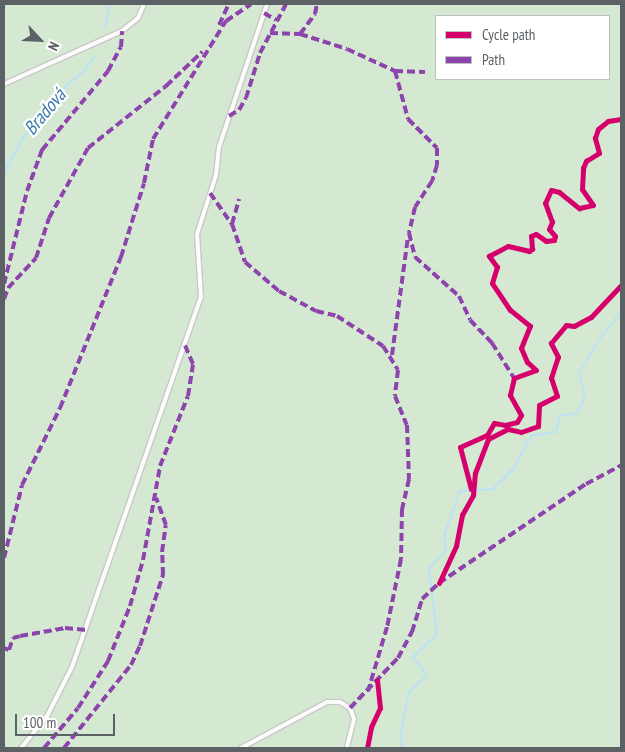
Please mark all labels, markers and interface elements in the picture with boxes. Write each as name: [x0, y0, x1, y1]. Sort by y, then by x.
north arrow: [15, 15, 65, 65]
legend: [435, 15, 610, 80]
text: Cycle path: [482, 25, 535, 44]
text: N: [44, 39, 63, 54]
text: Path: [482, 50, 505, 69]
water label: Bradová: [19, 84, 71, 140]
scale bar: [18, 704, 118, 736]
text: 100 m: [23, 713, 56, 732]

